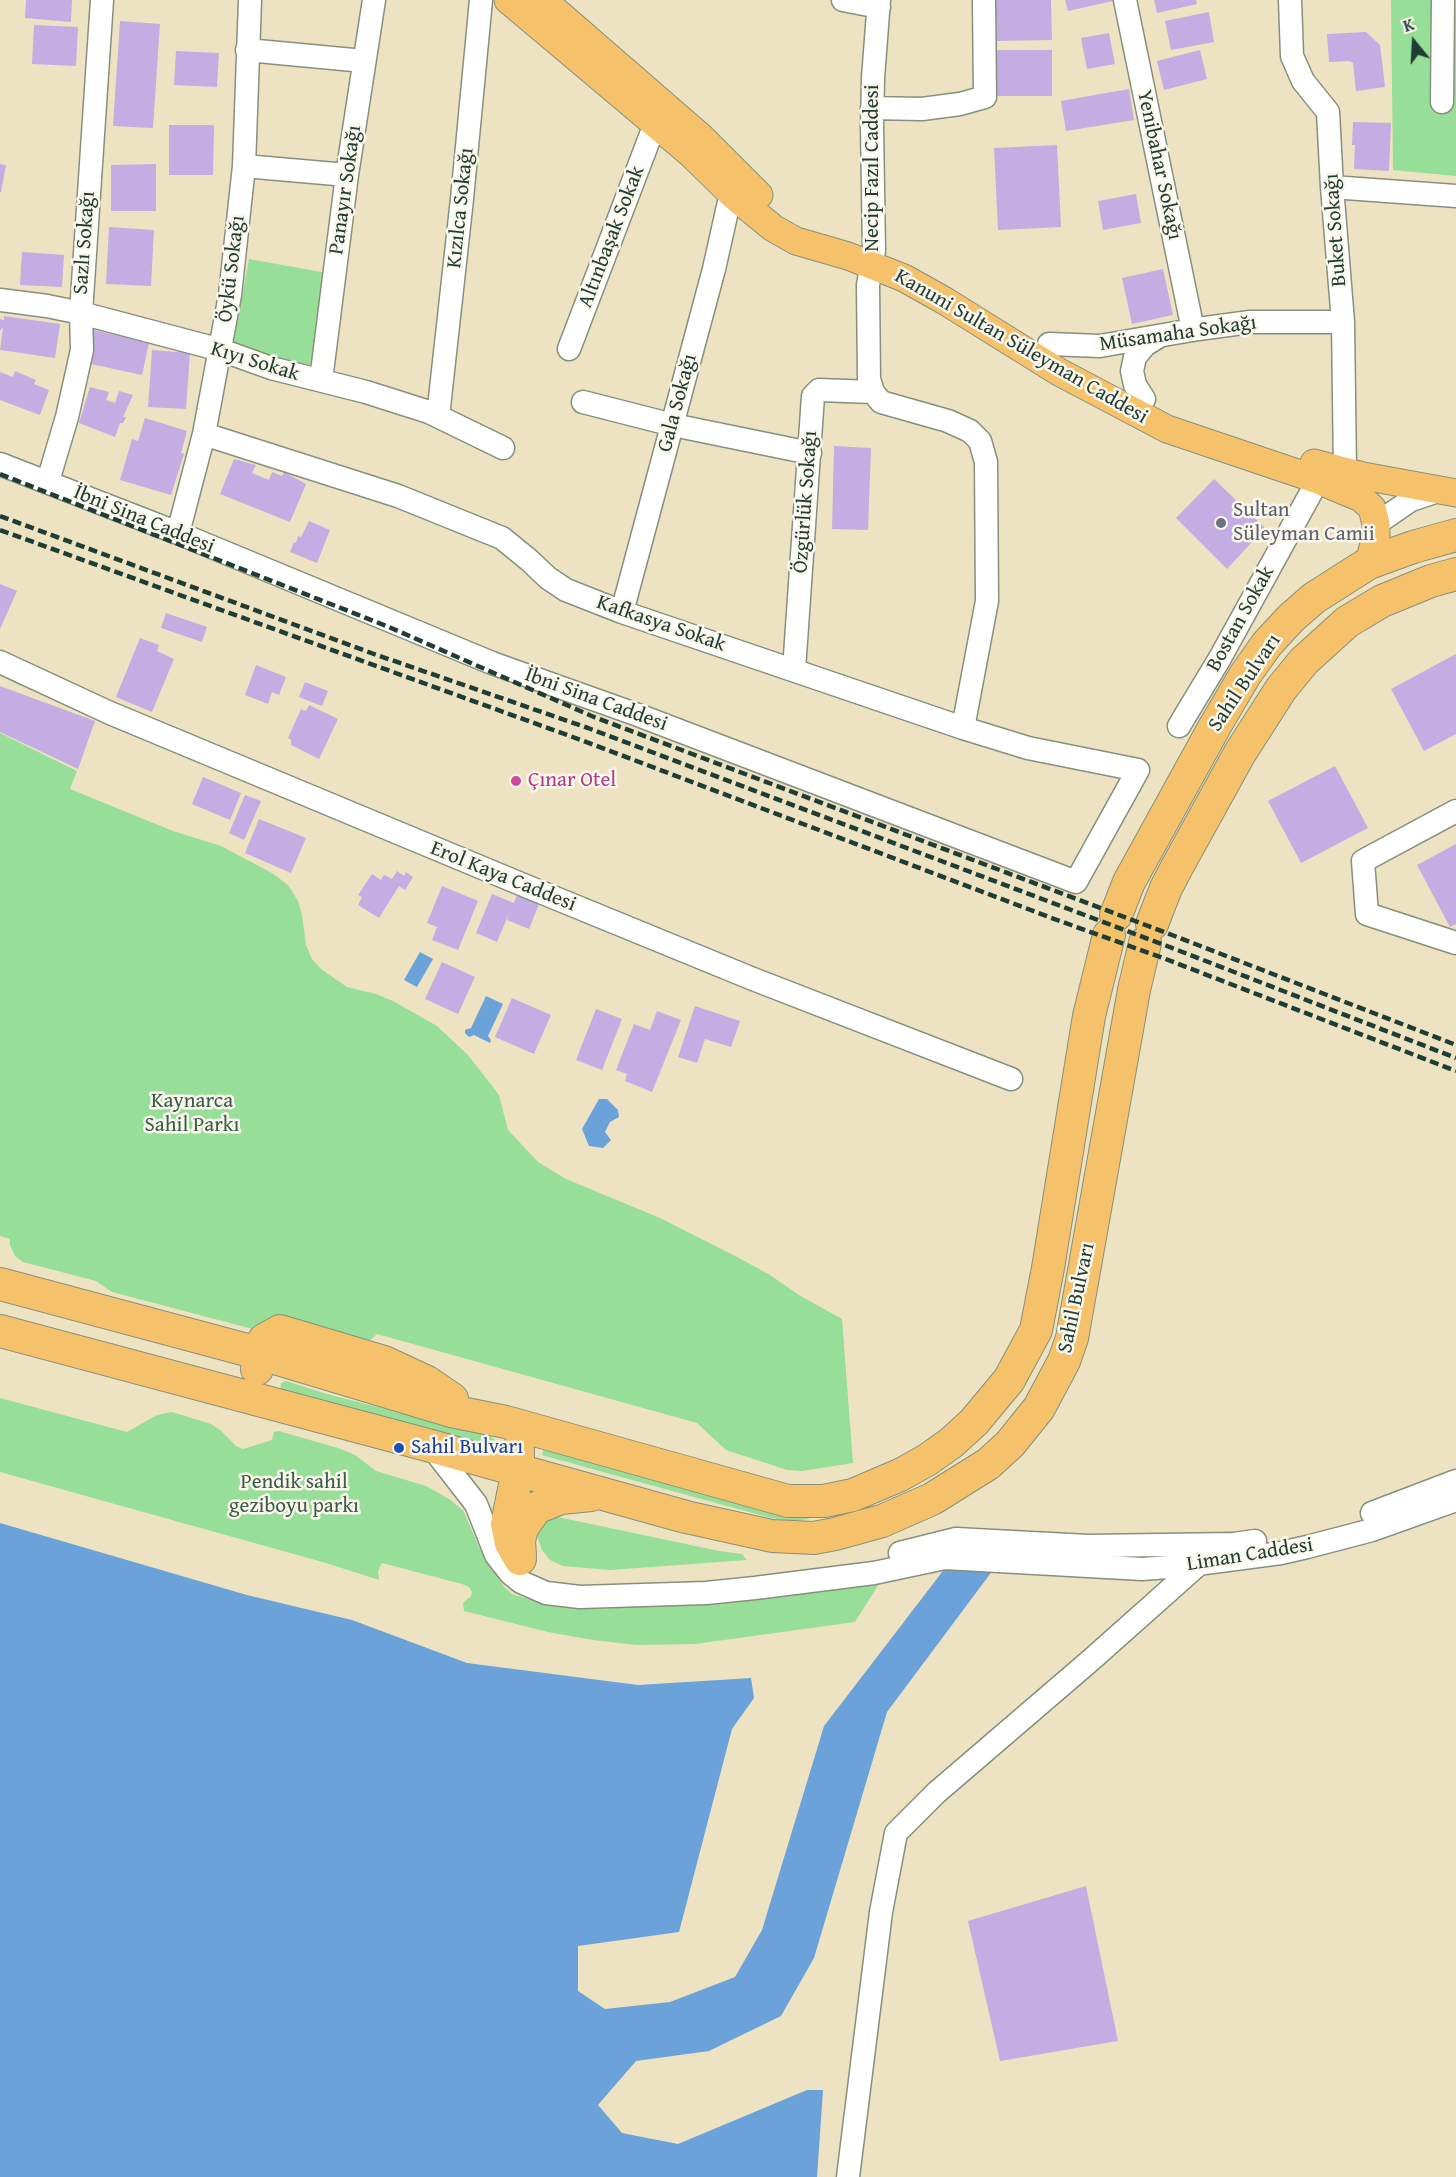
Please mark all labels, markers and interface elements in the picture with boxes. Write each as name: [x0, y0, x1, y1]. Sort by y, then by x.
north arrow: [1384, 12, 1444, 72]
text: K: [1400, 12, 1417, 38]
street label: Necip Fazıl Caddesi: [860, 84, 886, 252]
street label: Yenibahar Sokağı: [1131, 88, 1187, 242]
street label: Panayır Sokağı: [324, 124, 368, 256]
street label: Kızılca Sokağı: [442, 146, 480, 270]
street label: Altınbaşak Sokak: [573, 162, 651, 312]
street label: Buket Sokağı: [1319, 173, 1353, 287]
street label: Sazlı Sokağı: [69, 190, 101, 296]
street label: Öykü Sokağı: [213, 214, 251, 324]
street label: Kanuni Sultan Süleyman Caddesi: [890, 264, 1152, 430]
street label: Müsamaha Sokağı: [1098, 311, 1258, 357]
street label: Kıyı Sokak: [208, 337, 302, 387]
street label: Gala Sokağı: [653, 351, 703, 455]
street label: Özgürlük Sokağı: [788, 430, 824, 574]
street label: İbni Sina Caddesi: [70, 480, 218, 560]
place label: Sultan Süleyman Camii: [1233, 498, 1375, 548]
marker: Sultan Süleyman Camii: [1214, 516, 1228, 530]
street label: Bostan Sokak: [1202, 562, 1280, 676]
street label: Kafkasya Sokak: [593, 590, 729, 658]
street label: Sahil Bulvarı: [1203, 630, 1287, 736]
street label: İbni Sina Caddesi: [521, 663, 671, 737]
place label: Çınar Otel: [528, 768, 616, 794]
marker: Çınar Otel: [509, 774, 523, 788]
street label: Erol Kaya Caddesi: [426, 836, 580, 918]
park label: Kaynarca Sahil Parkı: [145, 1089, 239, 1139]
street label: Sahil Bulvarı: [1053, 1241, 1101, 1355]
place label: Sahil Bulvarı: [411, 1435, 523, 1461]
marker: Sahil Bulvarı: [392, 1441, 406, 1455]
park label: Pendik sahil geziboyu parkı: [229, 1470, 359, 1520]
street label: Liman Caddesi: [1185, 1533, 1315, 1577]

